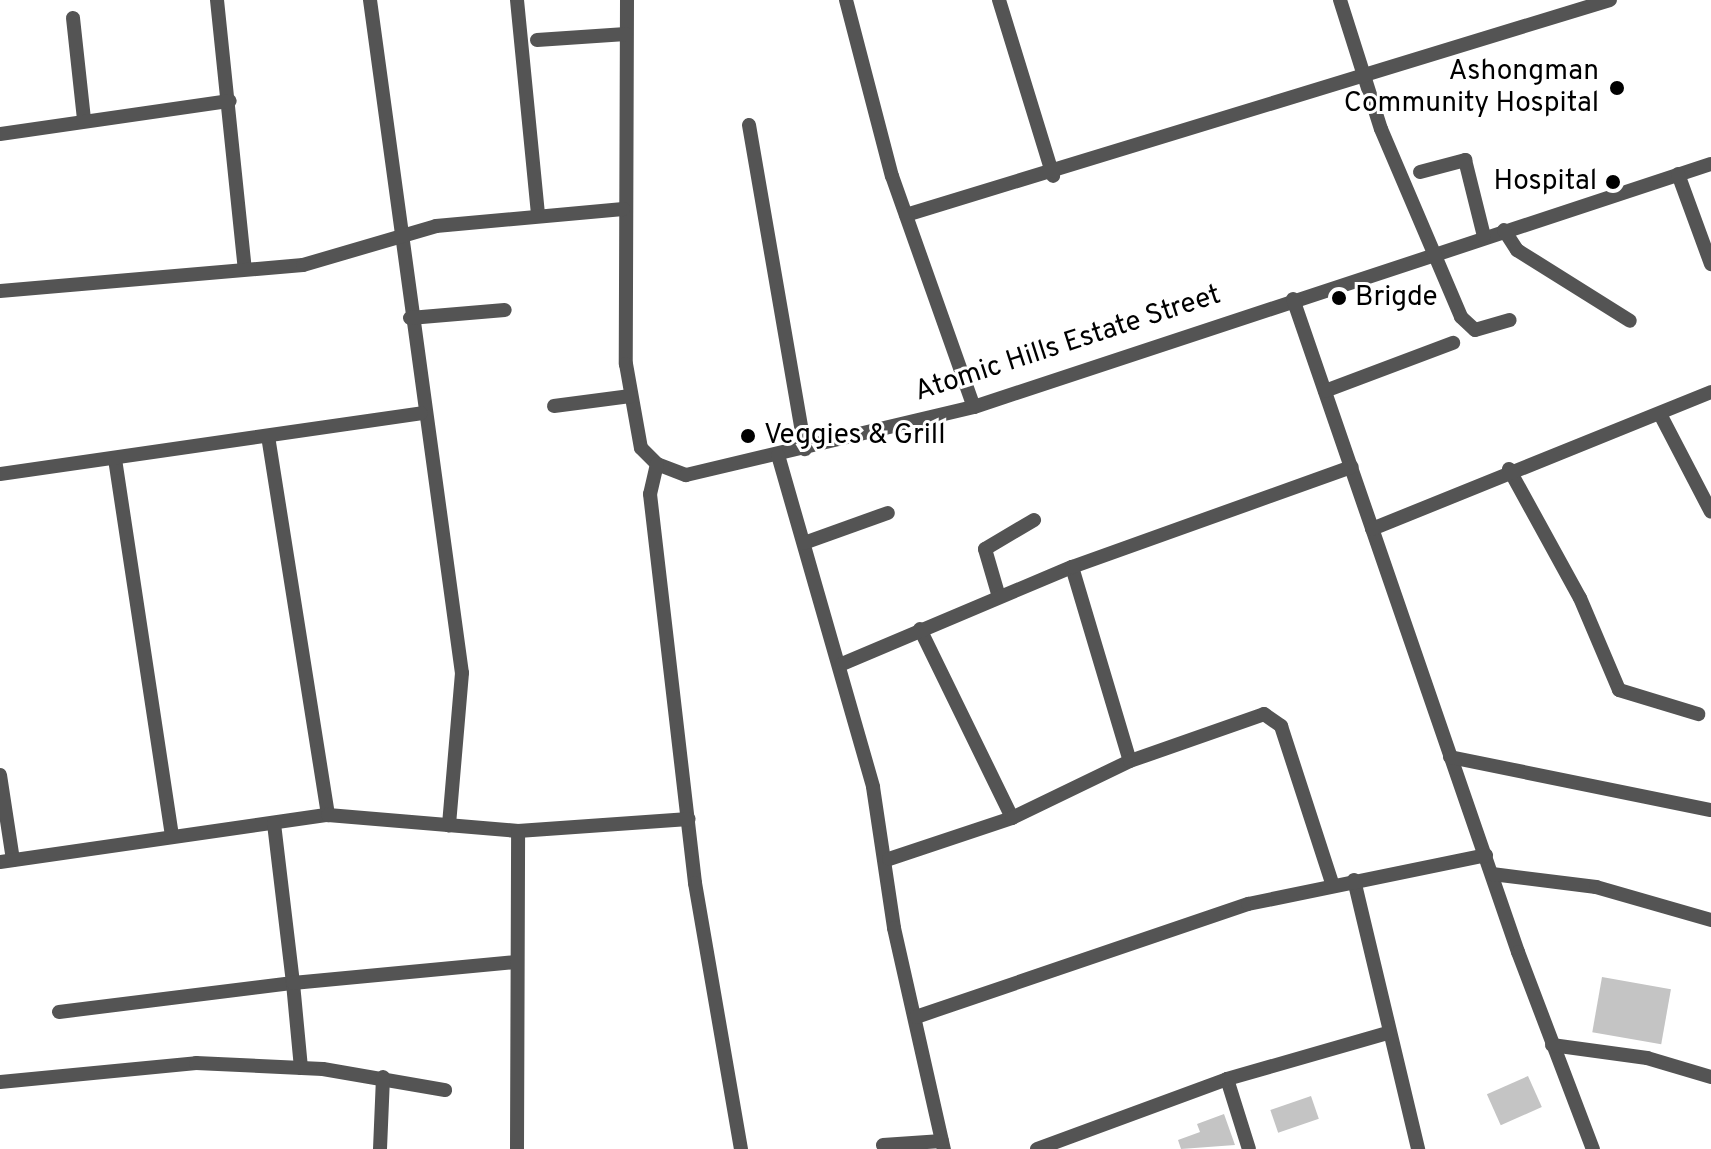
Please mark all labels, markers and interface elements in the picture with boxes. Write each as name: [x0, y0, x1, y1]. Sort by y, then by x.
place label: Ashongman Community Hospital: [1344, 55, 1599, 121]
marker: Ashongman Community Hospital: [1606, 77, 1628, 99]
place label: Hospital: [1494, 165, 1597, 199]
marker: Hospital: [1604, 173, 1622, 191]
street label: Atomic Hills Estate Street: [911, 279, 1225, 409]
place label: Brigde: [1355, 281, 1438, 315]
marker: Brigde: [1330, 289, 1348, 307]
place label: Veggies & Grill: [764, 419, 945, 453]
marker: Veggies & Grill: [739, 427, 757, 445]

